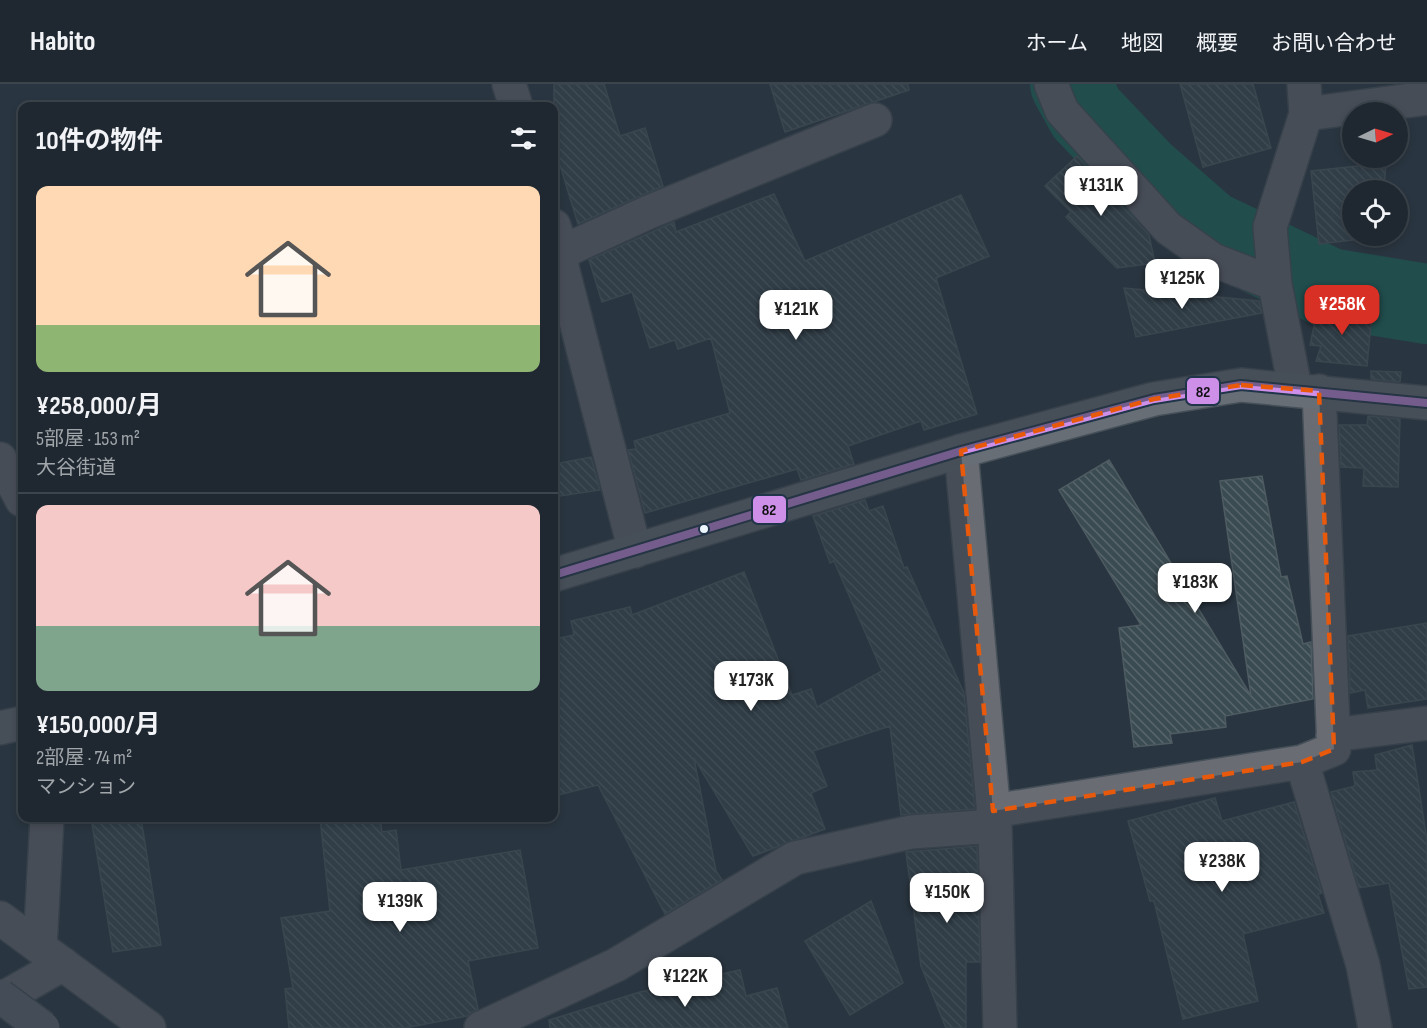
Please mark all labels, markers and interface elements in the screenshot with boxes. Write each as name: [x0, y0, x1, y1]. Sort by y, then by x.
text: Habito: [30, 25, 96, 58]
text: ホーム: [1026, 31, 1088, 56]
text: 地図: [1121, 31, 1163, 56]
text: 概要: [1196, 31, 1238, 56]
text: お問い合わせ: [1271, 31, 1397, 56]
north arrow: [1342, 102, 1408, 168]
map controls: [1342, 102, 1408, 246]
icon: filters: [507, 122, 540, 155]
text: 10件の物件: [36, 126, 163, 157]
pin: ¥131K: [1059, 166, 1143, 217]
text: ¥131K: [1079, 173, 1124, 197]
button: locate: [1342, 180, 1408, 246]
icon: home: [234, 225, 342, 333]
pin: ¥125K: [1140, 259, 1224, 310]
text: ¥125K: [1159, 266, 1205, 290]
pin: ¥258K: [1300, 285, 1384, 336]
pin: ¥121K: [754, 290, 838, 341]
text: ¥258K: [1318, 292, 1366, 316]
text: ¥121K: [773, 297, 819, 321]
line badge: 82: [1186, 377, 1220, 405]
text: 82: [1196, 383, 1210, 402]
text: ¥258,000/月: [36, 391, 162, 422]
text: 5部屋 · 153 m²: [36, 427, 140, 451]
text: 大谷街道: [36, 456, 116, 480]
line badge: 82: [752, 495, 787, 524]
text: 82: [762, 501, 776, 520]
unlabelled marker: [698, 523, 710, 535]
icon: home: [234, 544, 342, 652]
pin: ¥183K: [1153, 563, 1237, 614]
text: ¥183K: [1172, 570, 1218, 594]
pin: ¥173K: [709, 661, 793, 712]
text: ¥173K: [728, 668, 774, 692]
text: ¥150,000/月: [36, 710, 160, 741]
text: 2部屋 · 74 m²: [36, 746, 132, 770]
text: マンション: [36, 775, 136, 799]
pin: ¥238K: [1180, 842, 1264, 893]
text: ¥238K: [1198, 849, 1246, 873]
pin: ¥150K: [905, 873, 989, 924]
text: ¥150K: [924, 880, 970, 904]
pin: ¥139K: [358, 882, 442, 933]
text: ¥139K: [377, 889, 423, 913]
pin: ¥122K: [643, 957, 727, 1008]
text: ¥122K: [662, 964, 708, 988]

